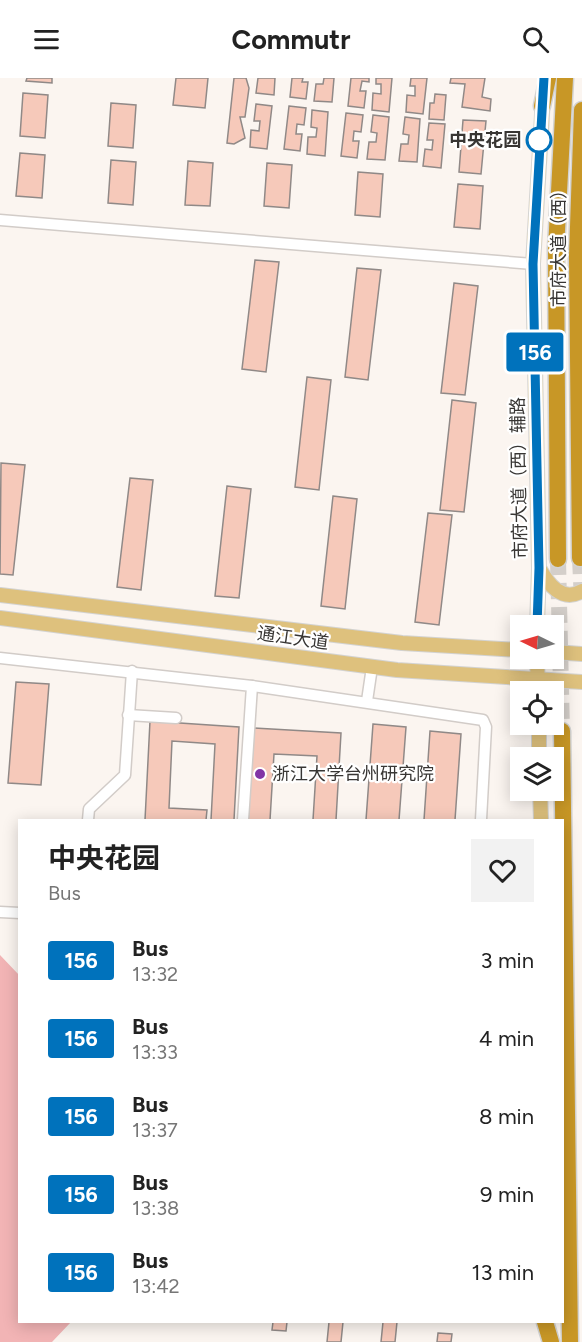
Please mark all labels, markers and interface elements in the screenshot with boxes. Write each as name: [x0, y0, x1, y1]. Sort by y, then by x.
icon: menu: [30, 23, 63, 56]
text: Commutr: [232, 23, 350, 56]
icon: search: [519, 23, 552, 56]
marker: 中央花园: [526, 127, 552, 153]
place label: 中央花园: [449, 129, 521, 151]
street label: 市府大道（西）: [548, 181, 570, 307]
line badge: 156: [500, 332, 570, 372]
text: 156: [518, 340, 552, 365]
street label: 市府大道（西）辅路: [507, 397, 531, 559]
north arrow: [510, 615, 564, 669]
map controls: [510, 615, 564, 801]
street label: 通江大道: [256, 622, 330, 654]
button: locate: [510, 681, 564, 735]
button: layers: [510, 747, 564, 801]
place label: 浙江大学台州研究院: [272, 763, 434, 785]
marker: 浙江大学台州研究院: [253, 767, 267, 781]
button: heart: [471, 839, 534, 902]
text: 中央花园: [48, 841, 160, 875]
text: Bus: [48, 881, 81, 905]
text: Bus: [132, 935, 168, 962]
text: 3 min: [480, 947, 534, 974]
text: 156: [64, 948, 98, 973]
text: 13:32: [132, 962, 178, 986]
text: Bus: [132, 1013, 168, 1040]
text: 4 min: [479, 1025, 534, 1052]
text: 156: [64, 1026, 98, 1051]
text: 13:33: [132, 1040, 178, 1064]
text: Bus: [132, 1091, 168, 1118]
text: 8 min: [479, 1103, 534, 1130]
text: 156: [64, 1104, 98, 1129]
text: 13:37: [132, 1118, 178, 1142]
text: Bus: [132, 1169, 168, 1196]
text: 9 min: [480, 1181, 534, 1208]
text: 156: [64, 1182, 98, 1207]
text: 13:38: [132, 1196, 179, 1220]
text: Bus: [132, 1247, 168, 1274]
text: 13 min: [471, 1259, 534, 1286]
text: 156: [64, 1260, 98, 1285]
text: 13:42: [132, 1274, 180, 1298]

